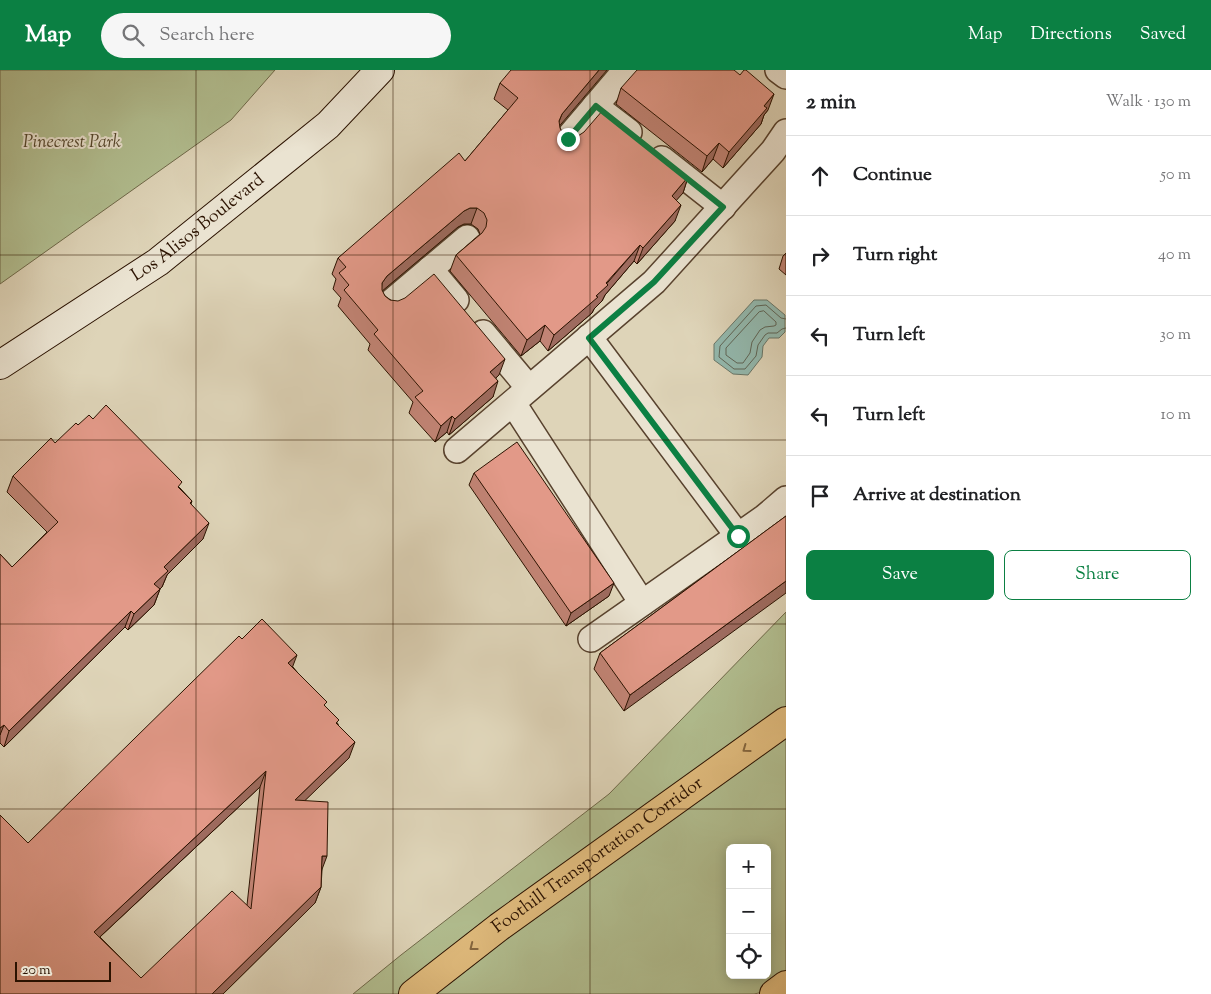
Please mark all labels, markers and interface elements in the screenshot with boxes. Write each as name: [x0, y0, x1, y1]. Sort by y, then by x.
search box: [101, 13, 451, 58]
text: Map: [25, 18, 71, 52]
icon: search: [119, 21, 147, 49]
text: Search here: [159, 22, 255, 49]
text: Map: [968, 22, 1003, 48]
text: Directions: [1031, 22, 1112, 48]
text: Saved: [1140, 22, 1186, 48]
text: 2 min: [806, 88, 856, 118]
text: Walk · 130 m: [1106, 91, 1191, 114]
route end: [557, 128, 580, 151]
park label: Pinecrest Park: [23, 130, 121, 156]
icon: ahead: [806, 162, 834, 190]
text: Continue: [853, 162, 932, 189]
text: 50 m: [1160, 164, 1191, 187]
street label: Los Alisos Boulevard: [126, 168, 270, 289]
icon: right: [806, 242, 834, 270]
text: Turn right: [853, 242, 937, 269]
text: 40 m: [1158, 244, 1191, 267]
icon: left: [806, 322, 834, 350]
text: Turn left: [853, 322, 925, 349]
text: 30 m: [1160, 324, 1191, 347]
icon: left: [806, 402, 834, 430]
text: Turn left: [853, 402, 925, 429]
text: 10 m: [1161, 404, 1191, 427]
icon: arrive: [806, 482, 834, 510]
text: Arrive at destination: [853, 482, 1021, 509]
route start: [727, 525, 750, 548]
button: Save: [806, 550, 994, 600]
button: Share: [1004, 550, 1191, 600]
one-way arrow: [742, 743, 752, 752]
street label: Foothill Transportation Corridor: [487, 771, 709, 940]
map controls: [726, 844, 771, 979]
button: +: [726, 844, 771, 889]
button: −: [726, 889, 771, 934]
button: locate: [726, 934, 771, 979]
one-way arrow: [469, 941, 479, 950]
scale bar: [15, 959, 111, 982]
text: 20 m: [22, 961, 51, 981]

